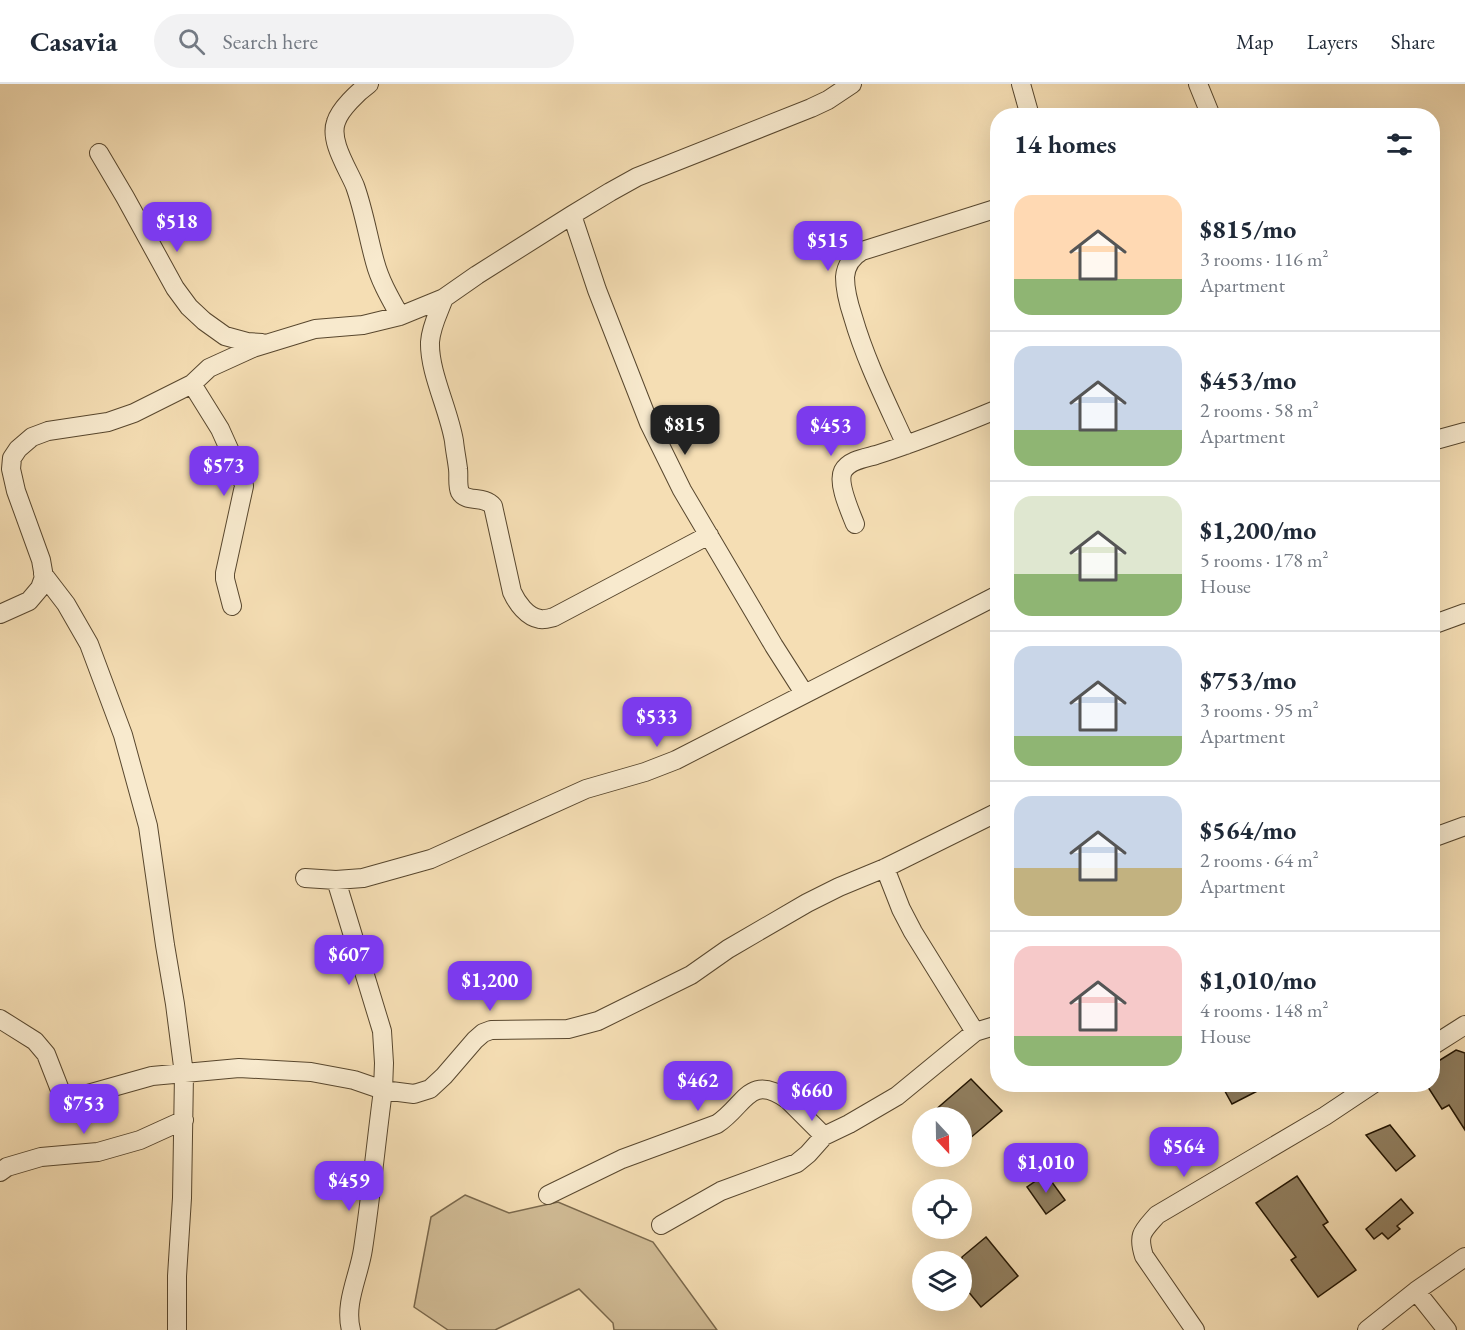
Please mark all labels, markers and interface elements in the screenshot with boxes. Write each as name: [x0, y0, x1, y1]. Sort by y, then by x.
search box: [154, 14, 574, 68]
text: Casavia: [30, 23, 118, 59]
icon: search: [175, 25, 208, 58]
text: Search here: [223, 27, 318, 56]
text: Map: [1236, 28, 1274, 55]
text: Layers: [1307, 28, 1358, 55]
text: Share: [1391, 28, 1435, 55]
text: 14 homes: [1014, 127, 1116, 161]
icon: filters: [1383, 128, 1416, 161]
pin: $518: [141, 202, 213, 253]
text: $518: [157, 208, 197, 234]
text: $815/mo: [1200, 212, 1296, 246]
icon: home: [1062, 219, 1134, 291]
pin: $515: [792, 221, 864, 272]
text: $515: [808, 227, 848, 253]
text: 3 rooms · 116 m²: [1200, 246, 1328, 272]
text: Apartment: [1200, 272, 1285, 298]
text: $453/mo: [1200, 363, 1296, 397]
icon: home: [1062, 370, 1134, 442]
text: 2 rooms · 58 m²: [1200, 397, 1319, 423]
pin: $815: [649, 405, 721, 456]
pin: $453: [795, 406, 867, 457]
text: $815: [665, 411, 705, 437]
text: $453: [811, 412, 851, 438]
text: Apartment: [1200, 423, 1285, 449]
pin: $573: [188, 446, 260, 497]
text: $573: [204, 452, 244, 478]
text: $1,200/mo: [1200, 513, 1316, 547]
icon: home: [1062, 520, 1134, 592]
text: 5 rooms · 178 m²: [1200, 547, 1328, 573]
text: House: [1200, 573, 1251, 599]
text: $753/mo: [1200, 663, 1296, 697]
icon: home: [1062, 670, 1134, 742]
pin: $533: [621, 697, 693, 748]
text: 3 rooms · 95 m²: [1200, 697, 1319, 723]
text: $533: [637, 703, 677, 729]
text: Apartment: [1200, 723, 1285, 749]
text: $564/mo: [1200, 813, 1296, 847]
icon: home: [1062, 820, 1134, 892]
text: 2 rooms · 64 m²: [1200, 847, 1319, 873]
text: Apartment: [1200, 873, 1285, 899]
pin: $607: [313, 935, 385, 986]
text: $607: [329, 941, 369, 967]
pin: $1,200: [441, 961, 539, 1012]
text: $1,010/mo: [1200, 963, 1316, 997]
text: $1,200: [462, 967, 518, 993]
icon: home: [1062, 970, 1134, 1042]
text: 4 rooms · 148 m²: [1200, 997, 1328, 1023]
text: House: [1200, 1023, 1251, 1049]
pin: $462: [662, 1061, 734, 1112]
text: $462: [678, 1067, 718, 1093]
pin: $660: [776, 1071, 848, 1122]
text: $660: [792, 1077, 832, 1103]
pin: $753: [48, 1084, 120, 1135]
text: $753: [64, 1090, 104, 1116]
north arrow: [912, 1107, 972, 1167]
map controls: [912, 1107, 972, 1311]
pin: $564: [1148, 1127, 1220, 1178]
text: $564: [1164, 1133, 1204, 1159]
pin: $1,010: [997, 1143, 1095, 1194]
text: $1,010: [1018, 1149, 1074, 1175]
pin: $459: [313, 1161, 385, 1212]
text: $459: [329, 1167, 369, 1193]
button: locate: [912, 1179, 972, 1239]
button: layers: [912, 1251, 972, 1311]

